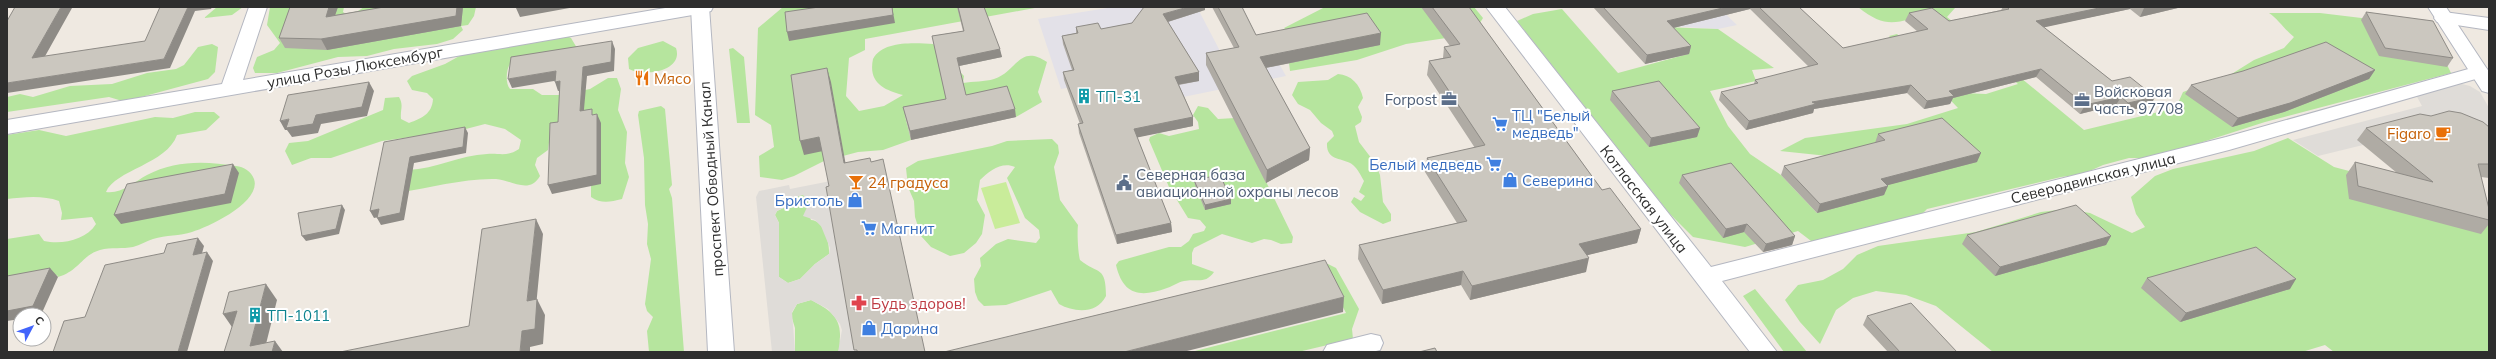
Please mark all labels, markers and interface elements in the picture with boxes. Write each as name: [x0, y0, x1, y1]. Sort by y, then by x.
street label: улица Розы Люксембург: [265, 42, 445, 92]
restaurant icon: Мясо: [633, 69, 651, 87]
place label: Мясо: [654, 69, 691, 88]
street label: проспект Обводный Канал: [695, 81, 727, 277]
place label: Войсковая часть 97708: [2094, 82, 2183, 118]
building icon: ТП-31: [1075, 87, 1093, 105]
place label: ТП-31: [1096, 87, 1141, 106]
place label: Forpost: [1385, 90, 1437, 109]
office icon: Forpost: [1440, 90, 1458, 108]
office icon: Войсковая часть 97708: [2073, 91, 2091, 109]
place label: ТЦ "Белый медведь": [1512, 106, 1590, 142]
supermarket icon: ТЦ "Белый медведь": [1491, 115, 1509, 133]
place label: Figaro: [2387, 124, 2431, 143]
cafe icon: Figaro: [2434, 124, 2452, 142]
street label: Котласская улица: [1596, 141, 1692, 257]
street label: Северодвинская улица: [2009, 148, 2177, 208]
place label: Белый медведь: [1369, 155, 1482, 174]
supermarket icon: Белый медведь: [1485, 155, 1503, 173]
place label: Северная база авиационной охраны лесов: [1136, 165, 1339, 201]
shop icon: Северина: [1501, 171, 1519, 189]
place label: Северина: [1522, 171, 1593, 190]
bar icon: 24 градуса: [847, 173, 865, 191]
place label: 24 градуса: [868, 173, 949, 192]
public building icon: Северная база авиационной охраны лесов: [1115, 174, 1133, 192]
place label: Бристоль: [775, 191, 843, 210]
shop icon: Бристоль: [846, 191, 864, 209]
supermarket icon: Магнит: [860, 219, 878, 237]
place label: Магнит: [881, 219, 935, 238]
pharmacy icon: Будь здоров!: [850, 294, 868, 312]
place label: Будь здоров!: [871, 294, 966, 313]
building icon: ТП-1011: [246, 306, 264, 324]
place label: ТП-1011: [267, 306, 330, 325]
north arrow: [12, 307, 52, 347]
text: С: [32, 313, 48, 328]
shop icon: Дарина: [860, 319, 878, 337]
place label: Дарина: [881, 319, 938, 338]

